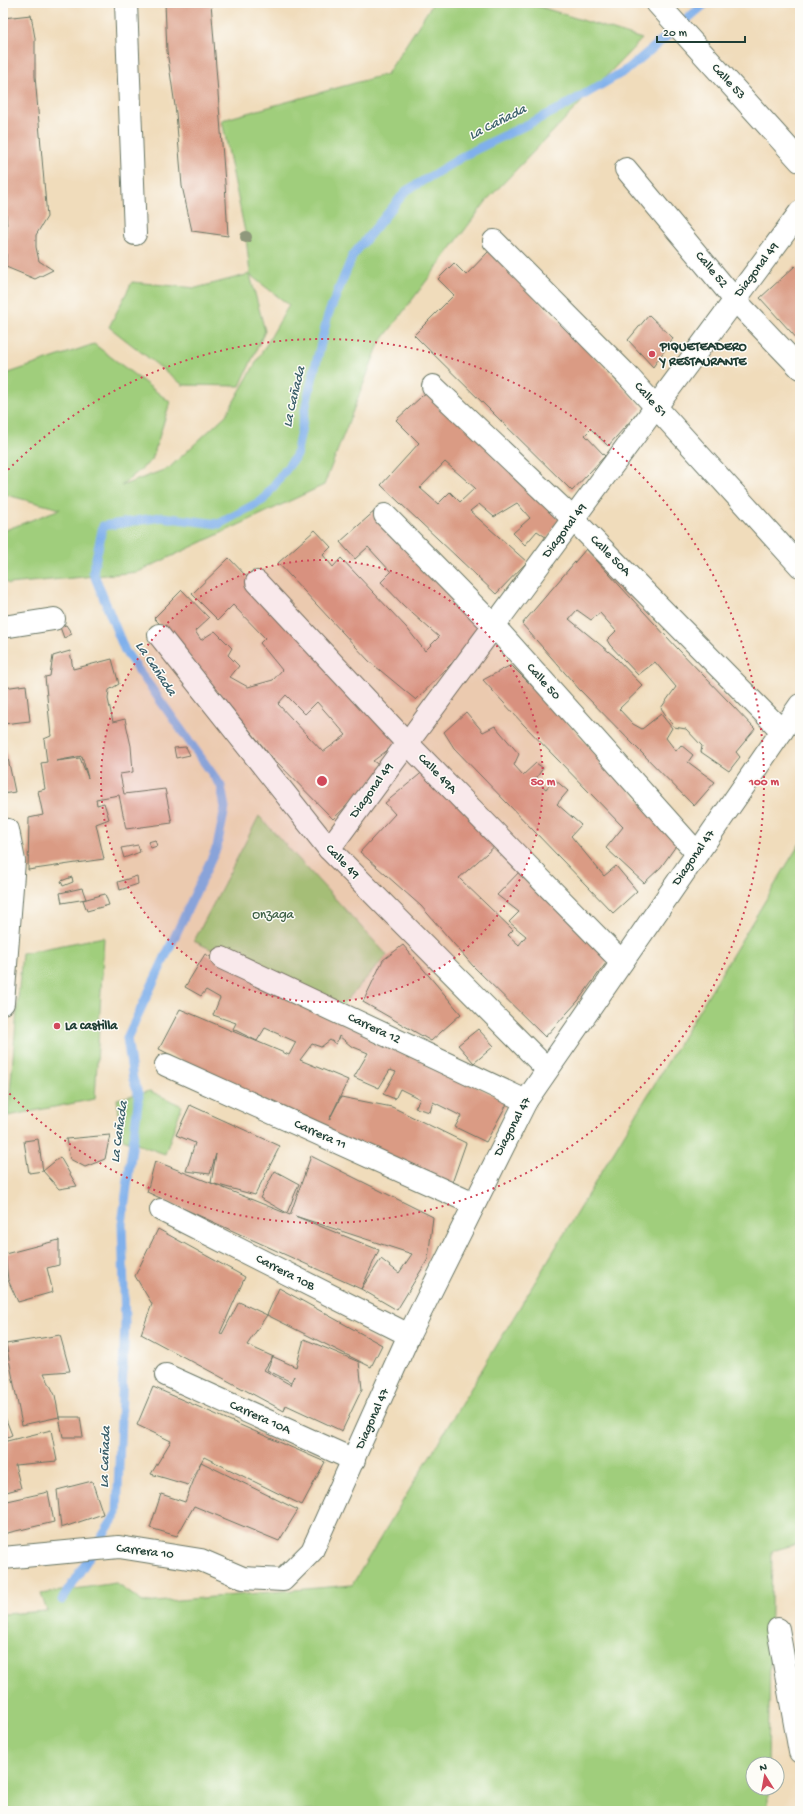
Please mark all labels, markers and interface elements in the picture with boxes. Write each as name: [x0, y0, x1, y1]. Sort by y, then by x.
scale bar: [657, 18, 745, 44]
text: 20 m: [663, 27, 688, 41]
street label: Calle 53: [708, 61, 748, 103]
water label: La Cañada: [467, 101, 531, 145]
street label: Diagonal 49: [731, 239, 783, 301]
street label: Calle 52: [691, 249, 731, 292]
place label: PIQUETEADERO Y RESTAURANTE: [658, 340, 747, 370]
marker: PIQUETEADERO Y RESTAURANTE: [647, 349, 657, 359]
water label: La Cañada: [280, 364, 311, 429]
street label: Calle 51: [630, 379, 670, 421]
street label: Diagonal 49: [539, 500, 591, 562]
street label: Calle 50A: [586, 532, 635, 581]
water label: La Cañada: [131, 639, 180, 700]
street label: Calle 50: [523, 661, 564, 704]
street label: Calle 49A: [414, 751, 461, 798]
street label: Diagonal 49: [346, 760, 397, 822]
centre of rings: [315, 774, 329, 788]
text: 50 m: [531, 776, 556, 790]
text: 100 m: [748, 776, 779, 790]
street label: Diagonal 47: [669, 826, 719, 890]
street label: Calle 49: [322, 842, 362, 883]
park label: Onzaga: [252, 908, 295, 923]
street label: Carrera 12: [345, 1010, 403, 1048]
place label: La castilla: [65, 1019, 118, 1034]
marker: La castilla: [52, 1021, 62, 1031]
street label: Diagonal 47: [491, 1094, 535, 1160]
water label: La Cañada: [107, 1099, 133, 1164]
street label: Carrera 11: [292, 1117, 348, 1153]
street label: Carrera 10B: [253, 1252, 317, 1294]
street label: Diagonal 47: [353, 1385, 394, 1453]
street label: Carrera 10A: [227, 1398, 294, 1439]
water label: La Cañada: [96, 1425, 116, 1488]
street label: Carrera 10: [115, 1541, 175, 1563]
north arrow: [745, 1756, 785, 1796]
text: N: [759, 1762, 768, 1775]

